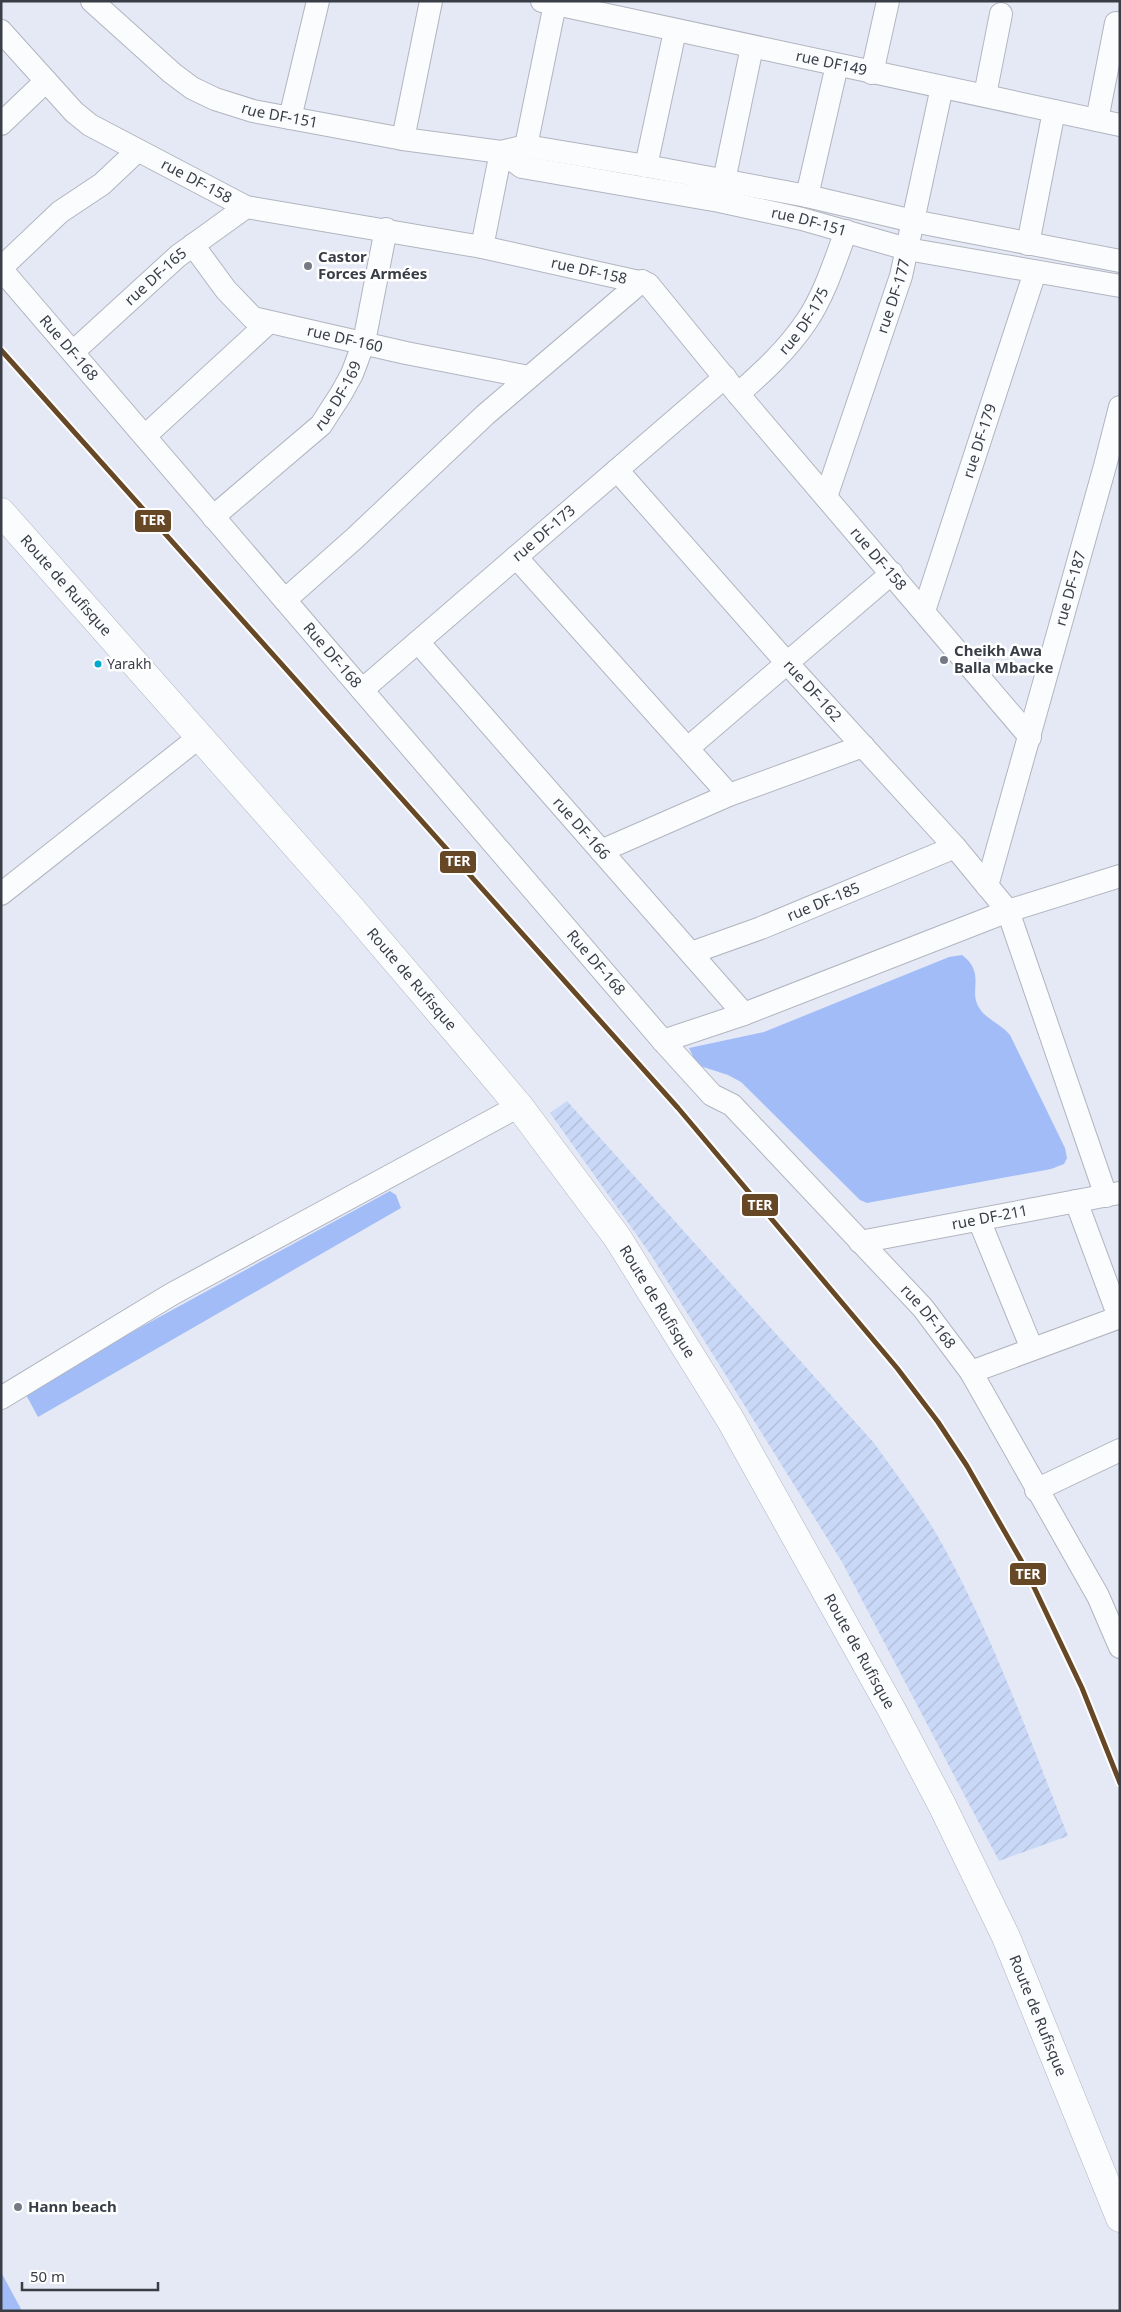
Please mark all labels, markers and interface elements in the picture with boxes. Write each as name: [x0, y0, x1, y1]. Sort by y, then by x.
street label: rue DF149: [794, 45, 869, 79]
street label: rue DF-151: [239, 97, 320, 132]
street label: rue DF-158: [158, 153, 236, 207]
street label: rue DF-151: [770, 202, 849, 240]
street label: rue DF-165: [120, 242, 190, 309]
place label: Castor Forces Armées: [318, 246, 427, 283]
street label: rue DF-158: [549, 252, 629, 288]
street label: rue DF-177: [871, 257, 913, 336]
marker: Castor Forces Armées: [302, 260, 314, 272]
street label: rue DF-175: [774, 284, 832, 358]
street label: Rue DF-168: [36, 310, 103, 384]
street label: rue DF-160: [305, 320, 385, 356]
street label: rue DF-169: [310, 358, 365, 435]
street label: rue DF-179: [957, 401, 1000, 480]
street label: rue DF-173: [507, 500, 579, 565]
line badge: TER: [134, 509, 172, 533]
text: TER: [140, 510, 166, 529]
street label: rue DF-158: [846, 522, 912, 594]
street label: Route de Rufisque: [16, 530, 117, 640]
street label: rue DF-187: [1050, 548, 1090, 628]
street label: Rue DF-168: [299, 618, 367, 692]
place label: Cheikh Awa Balla Mbacke: [954, 640, 1053, 677]
place label: Yarakh: [107, 654, 152, 673]
marker: Cheikh Awa Balla Mbacke: [938, 654, 950, 666]
street label: rue DF-162: [780, 655, 847, 726]
marker: Yarakh: [93, 659, 103, 669]
street label: rue DF-166: [549, 792, 615, 863]
line badge: TER: [439, 850, 477, 874]
text: TER: [445, 851, 471, 870]
street label: rue DF-185: [784, 877, 863, 925]
street label: Route de Rufisque: [363, 923, 462, 1034]
street label: Rue DF-168: [563, 925, 630, 999]
line badge: TER: [741, 1193, 779, 1217]
text: TER: [747, 1195, 773, 1214]
street label: rue DF-211: [950, 1199, 1029, 1233]
street label: Route de Rufisque: [616, 1241, 701, 1361]
street label: rue DF-168: [897, 1280, 961, 1352]
line badge: TER: [1009, 1562, 1047, 1586]
text: TER: [1015, 1564, 1041, 1583]
street label: Route de Rufisque: [820, 1590, 900, 1712]
street label: Route de Rufisque: [1005, 1952, 1072, 2079]
place label: Hann beach: [28, 2196, 117, 2216]
marker: Hann beach: [12, 2201, 24, 2213]
scale bar: [22, 2260, 159, 2292]
text: 50 m: [30, 2266, 65, 2286]

